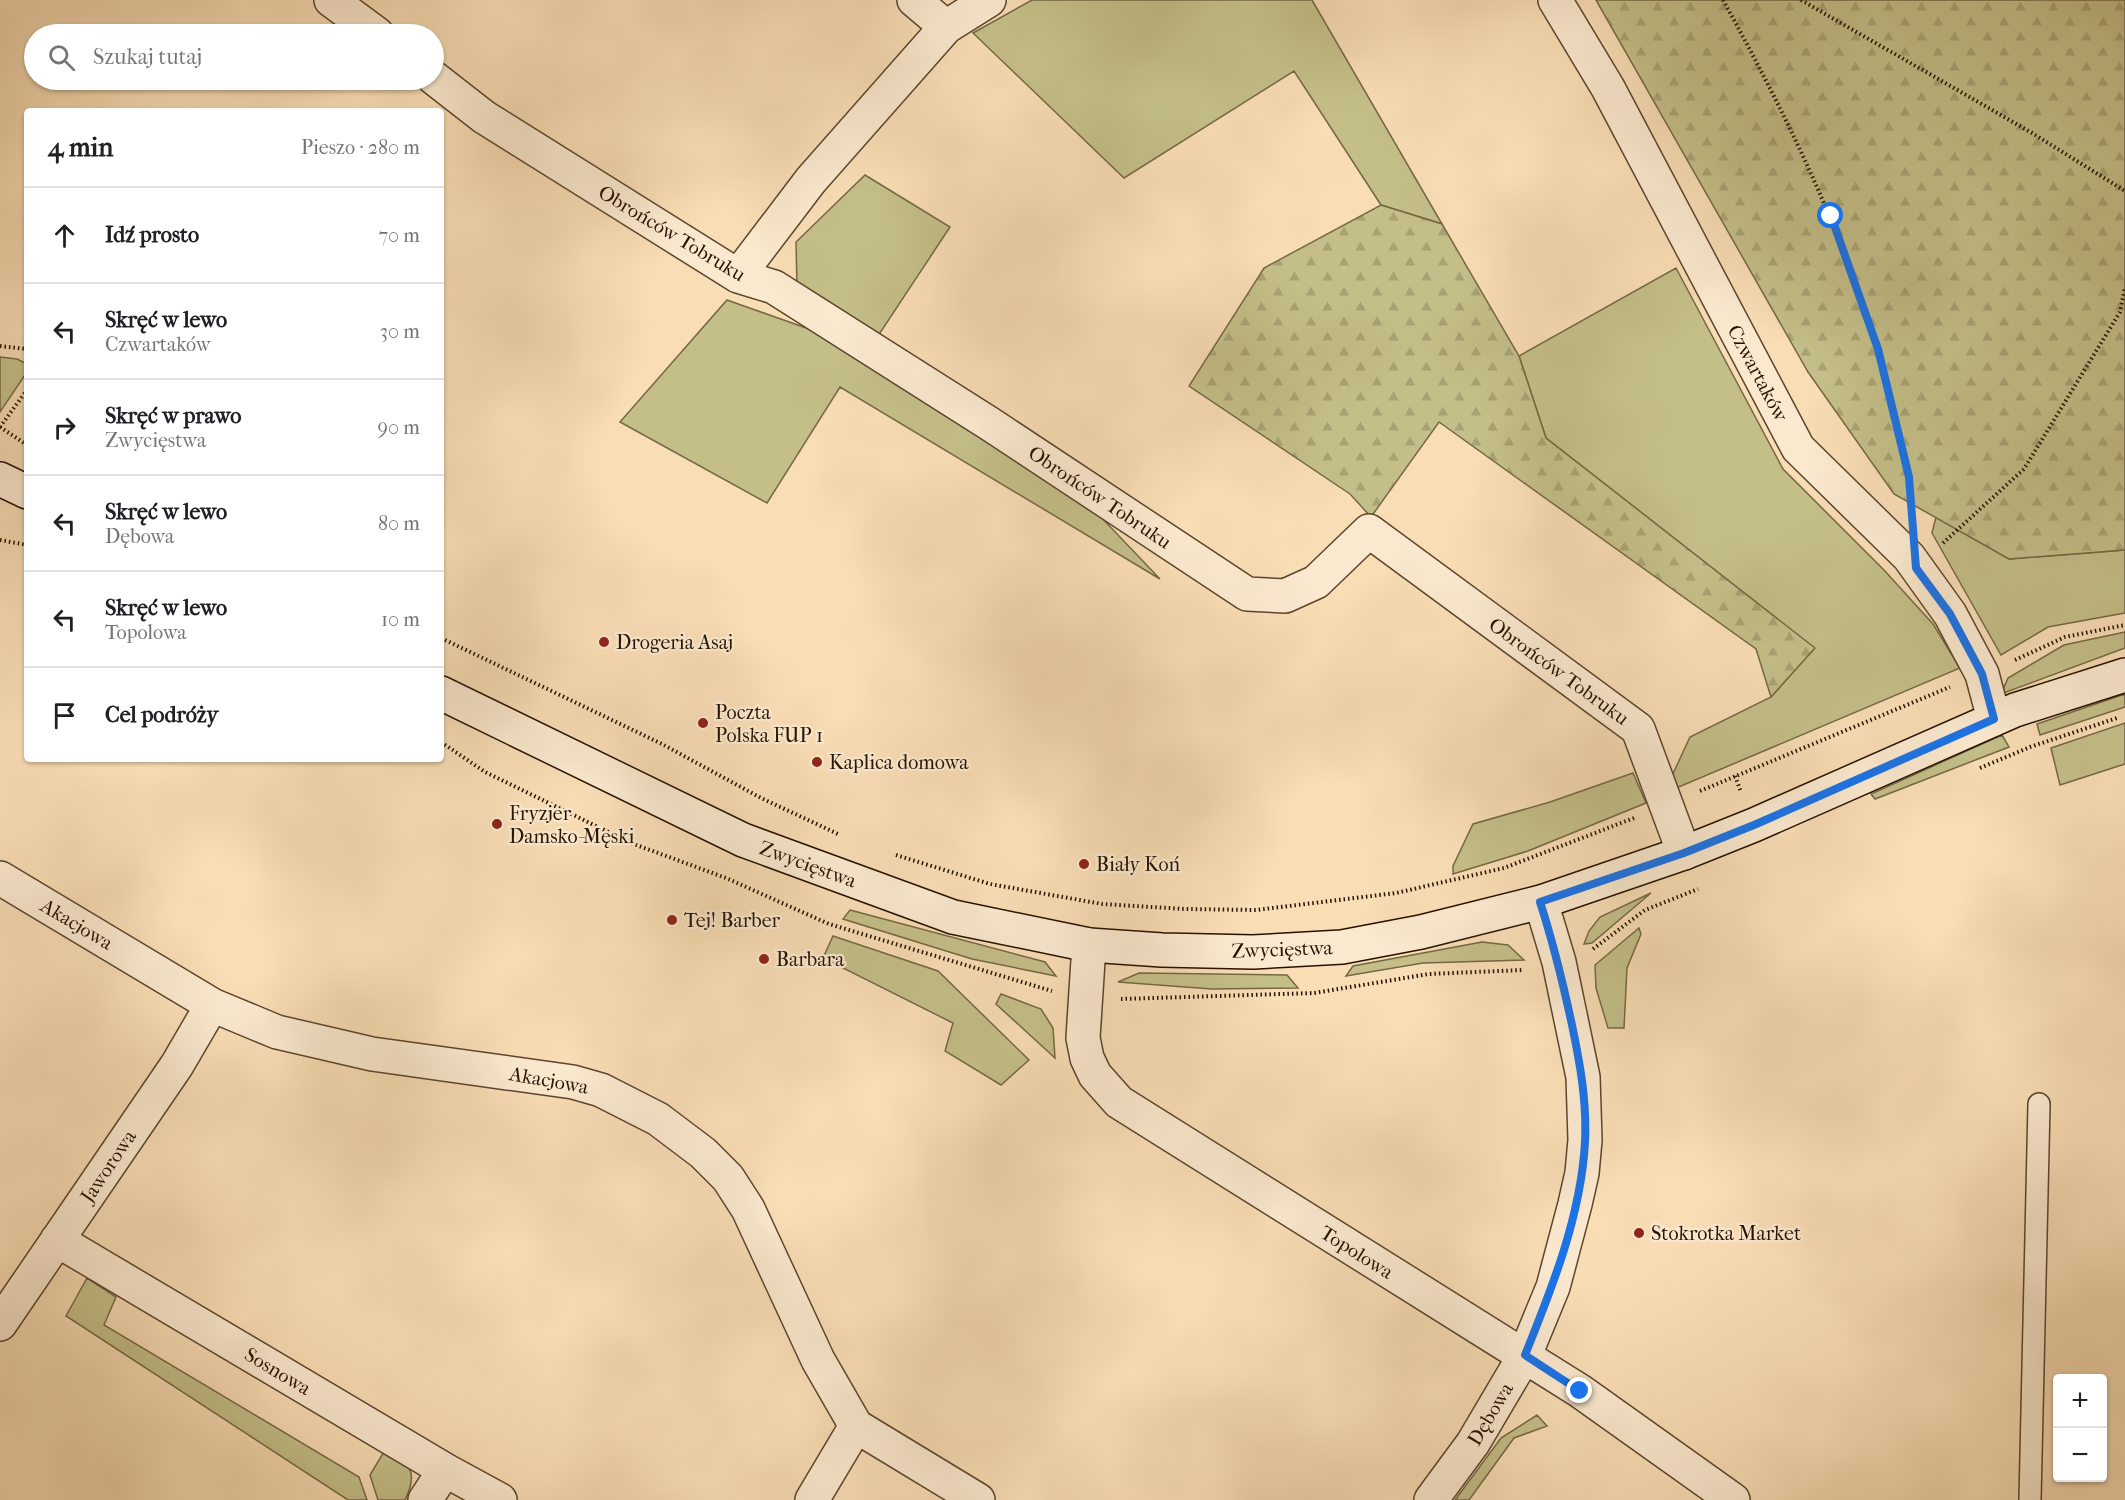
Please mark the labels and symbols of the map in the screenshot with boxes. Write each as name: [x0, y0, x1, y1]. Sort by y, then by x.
street label: Obrońców Tobruku: [594, 180, 750, 287]
route start: [1817, 202, 1843, 228]
street label: Czwartaków: [1723, 321, 1793, 426]
street label: Obrońców Tobruku: [1024, 441, 1176, 554]
street label: Obrońców Tobruku: [1484, 613, 1634, 730]
place label: Drogeria Asaj: [616, 631, 733, 654]
marker: Drogeria Asaj: [597, 635, 611, 649]
place label: Poczta Polska FUP 1: [715, 701, 823, 747]
marker: Poczta Polska FUP 1: [696, 716, 710, 730]
place label: Kaplica domowa: [829, 751, 969, 774]
marker: Kaplica domowa: [810, 755, 824, 769]
place label: Fryzjer Damsko-Męski: [509, 802, 634, 848]
marker: Fryzjer Damsko-Męski: [490, 817, 504, 831]
street label: Zwycięstwa: [756, 836, 860, 893]
place label: Biały Koń: [1096, 853, 1180, 876]
marker: Biały Koń: [1077, 857, 1091, 871]
street label: Akacjowa: [36, 893, 118, 955]
place label: Tej! Barber: [684, 909, 781, 932]
marker: Tej! Barber: [665, 913, 679, 927]
street label: Zwycięstwa: [1231, 936, 1334, 963]
place label: Barbara: [776, 948, 845, 971]
marker: Barbara: [757, 952, 771, 966]
street label: Akacjowa: [507, 1062, 591, 1099]
street label: Jaworowa: [75, 1125, 141, 1209]
street label: Topolowa: [1316, 1221, 1398, 1284]
place label: Stokrotka Market: [1651, 1222, 1801, 1245]
marker: Stokrotka Market: [1632, 1226, 1646, 1240]
street label: Sosnowa: [241, 1343, 316, 1400]
route end: [1566, 1377, 1592, 1403]
street label: Dębowa: [1463, 1378, 1519, 1450]

